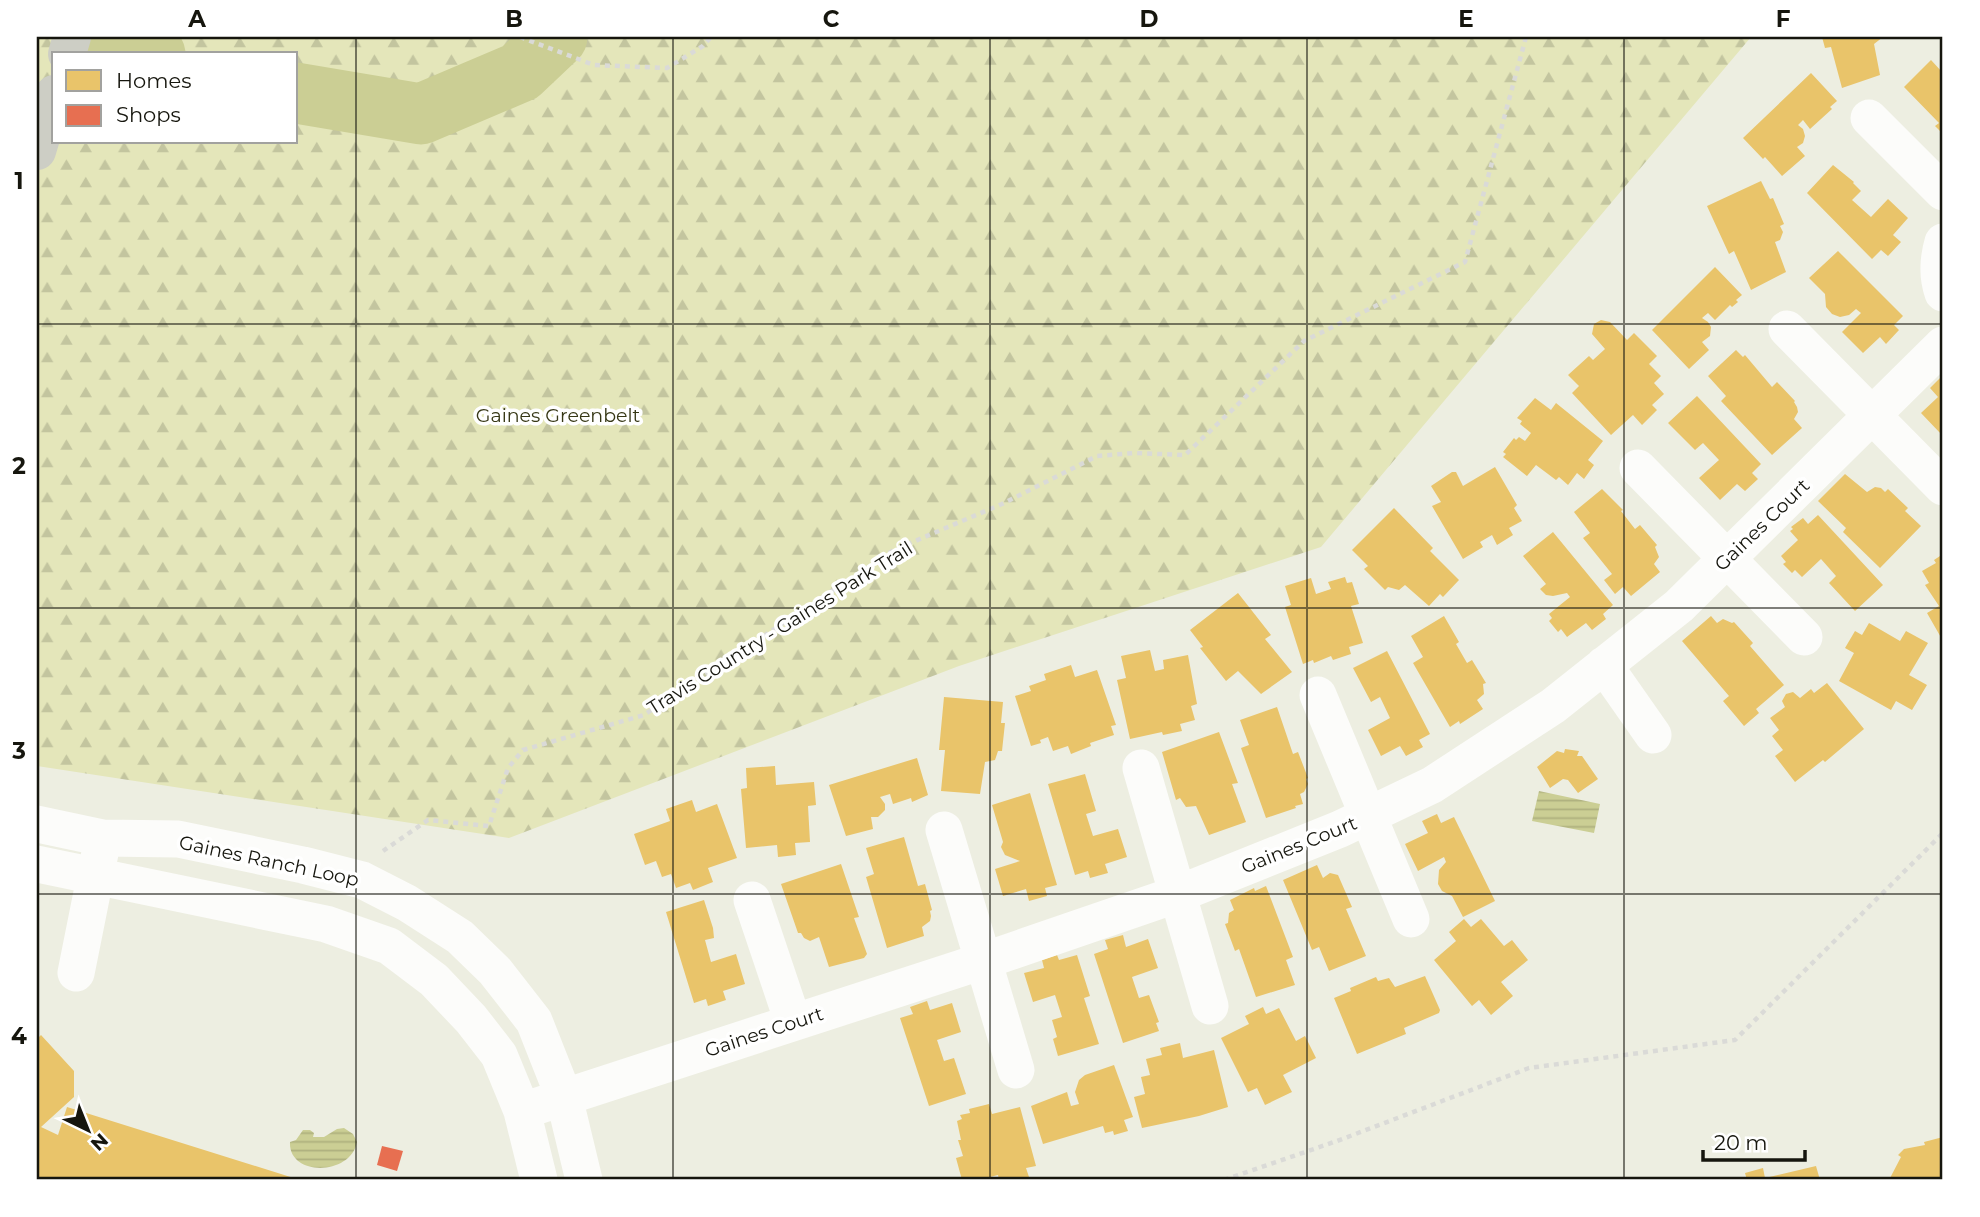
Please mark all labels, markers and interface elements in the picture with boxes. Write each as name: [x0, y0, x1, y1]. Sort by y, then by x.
text: A: [187, 5, 206, 33]
text: B: [505, 5, 523, 33]
text: C: [823, 5, 840, 33]
text: D: [1140, 5, 1159, 33]
text: E: [1458, 5, 1474, 33]
text: F: [1776, 5, 1791, 33]
legend: [52, 52, 298, 144]
text: Homes: [116, 68, 191, 93]
text: Shops: [116, 102, 181, 127]
text: 1: [14, 167, 24, 195]
park label: Gaines Greenbelt: [476, 404, 641, 427]
text: 2: [12, 452, 26, 480]
street label: Gaines Court: [1710, 474, 1814, 576]
street label: Travis Country - Gaines Park Trail: [643, 537, 917, 719]
text: 3: [11, 737, 26, 765]
street label: Gaines Court: [1238, 811, 1361, 879]
street label: Gaines Ranch Loop: [177, 831, 361, 891]
street label: Gaines Court: [702, 1002, 826, 1062]
text: 4: [11, 1022, 27, 1050]
north arrow: [52, 1094, 122, 1164]
scale bar: [1703, 1119, 1805, 1163]
text: N: [86, 1128, 113, 1156]
text: 20 m: [1714, 1130, 1768, 1155]

